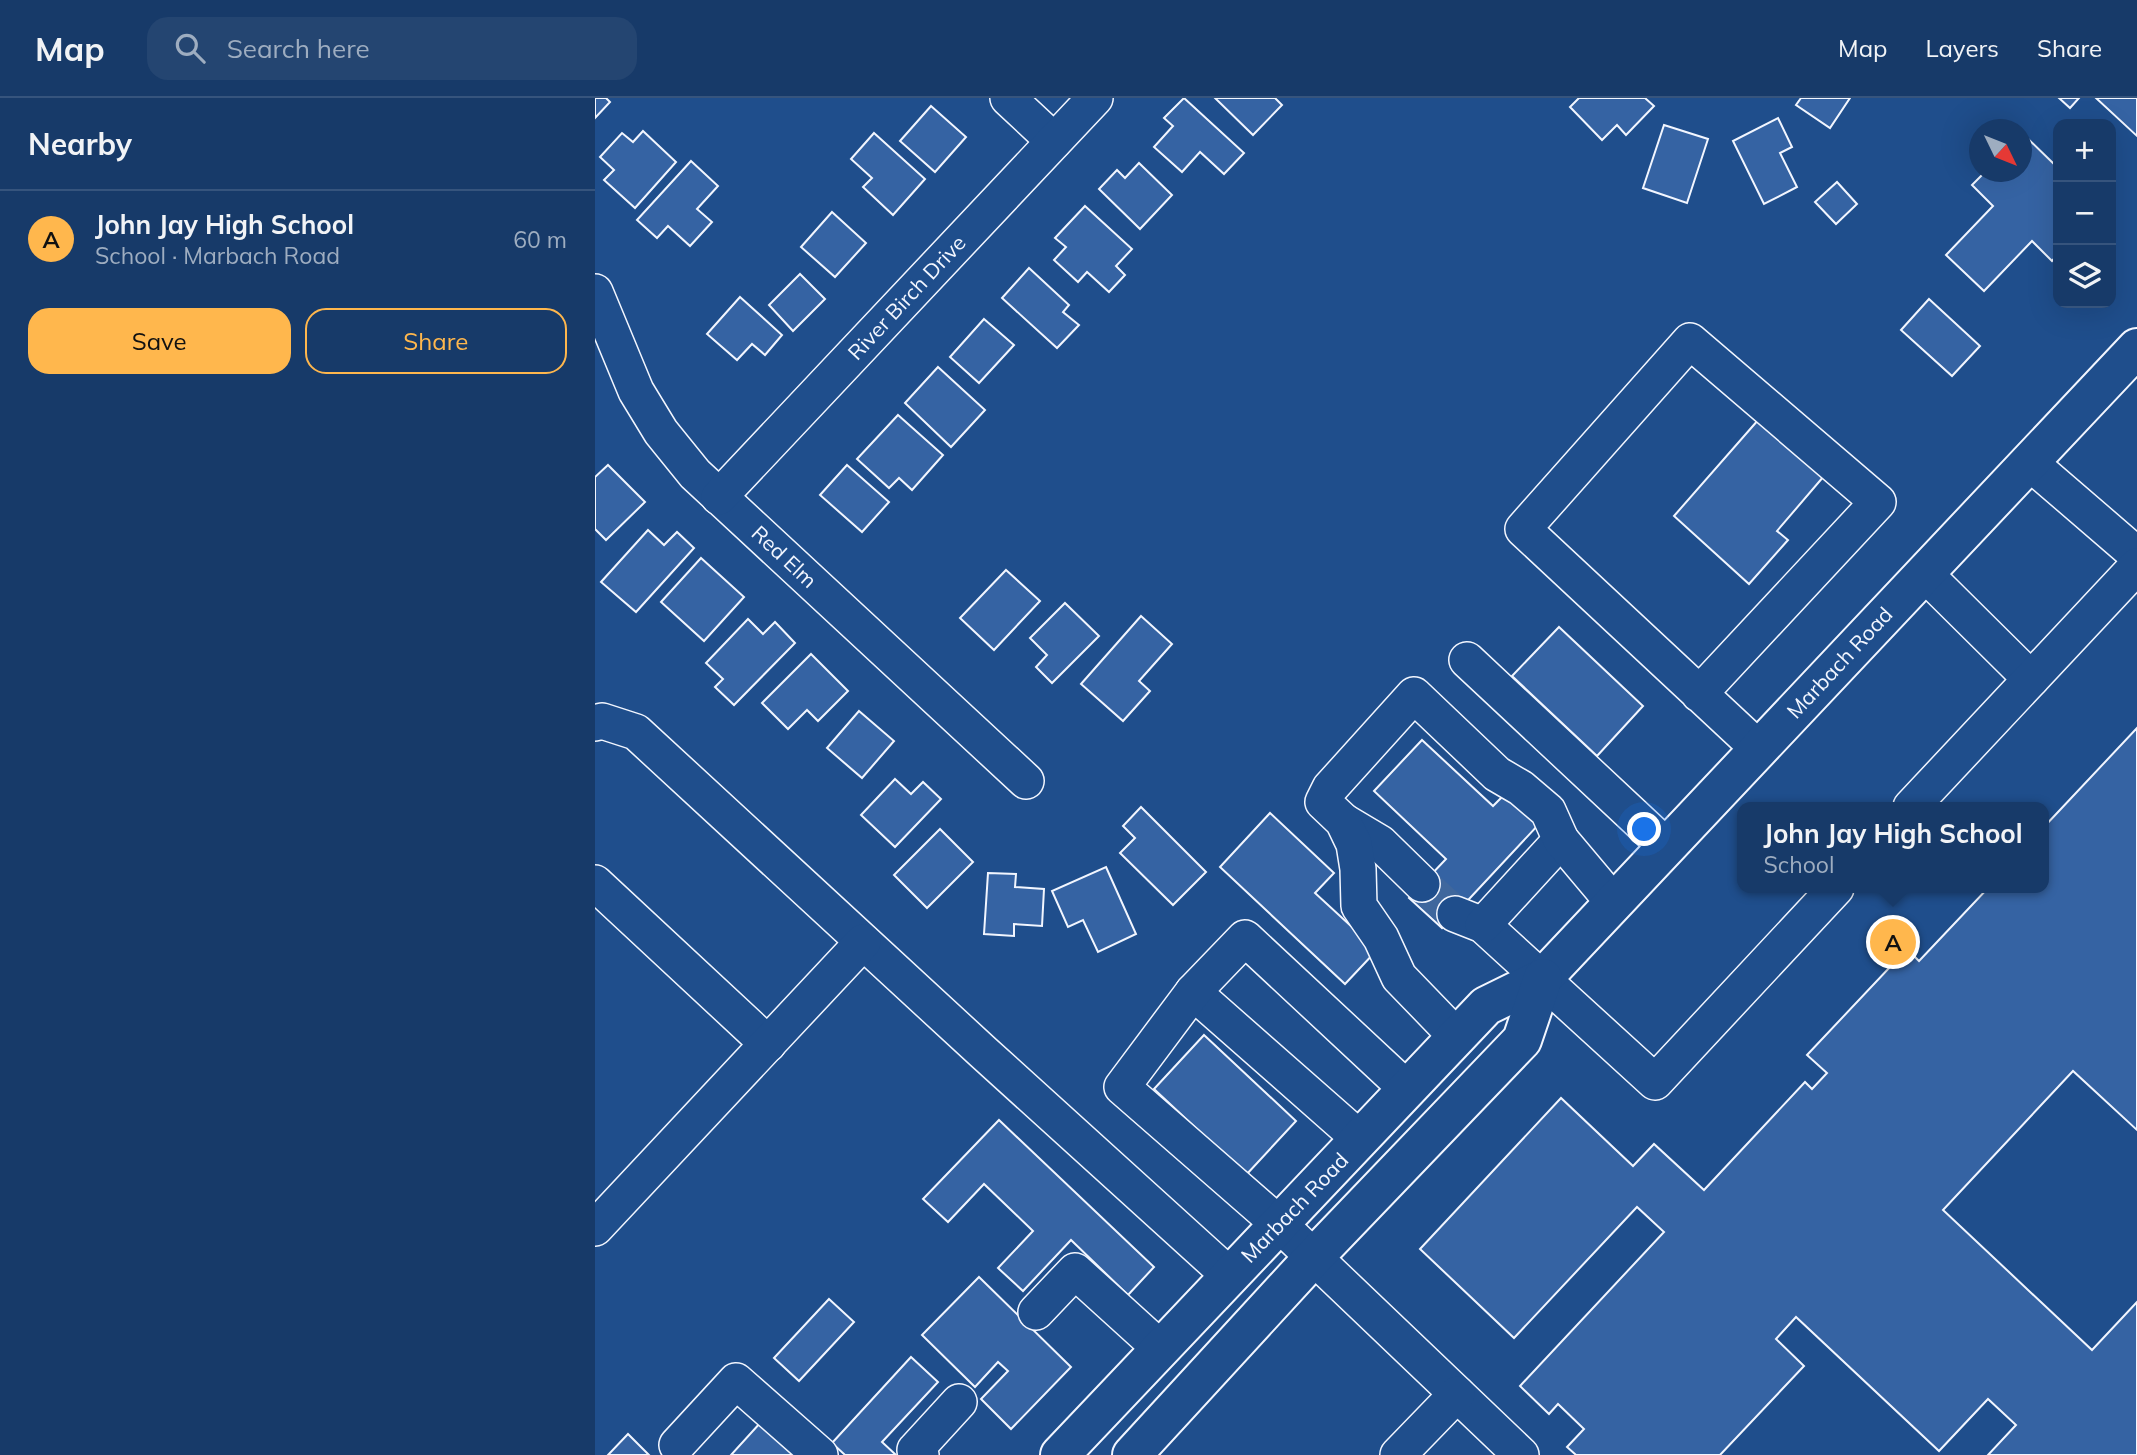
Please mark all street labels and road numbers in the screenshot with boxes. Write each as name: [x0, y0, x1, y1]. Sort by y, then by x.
street label: River Birch Drive: [842, 230, 971, 365]
street label: Red Elm: [747, 520, 823, 593]
street label: Marbach Road: [1781, 601, 1898, 724]
street label: Marbach Road: [1235, 1147, 1353, 1268]

